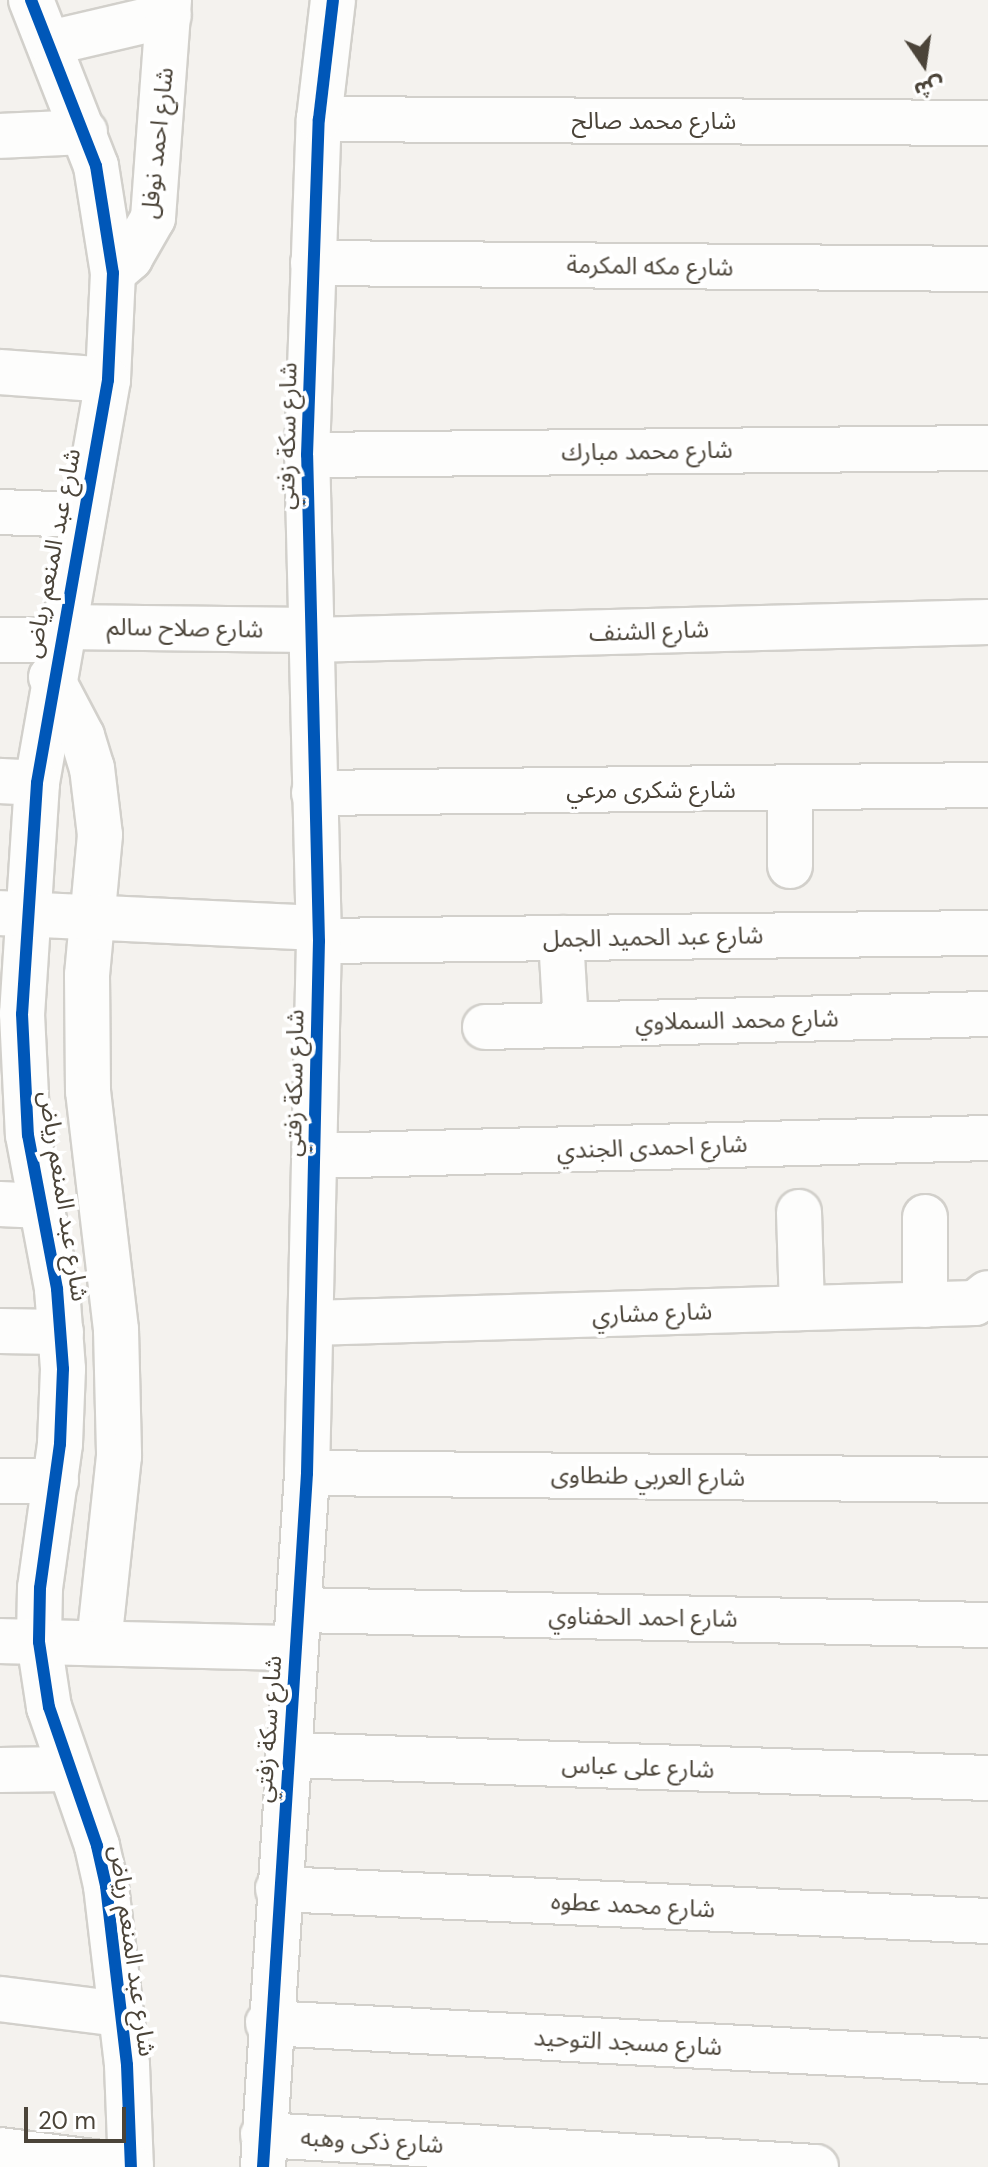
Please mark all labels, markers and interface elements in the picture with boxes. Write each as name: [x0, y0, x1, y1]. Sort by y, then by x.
north arrow: [884, 24, 964, 104]
street label: شارع احمد نوفل: [135, 66, 179, 220]
text: ش: [912, 70, 947, 105]
street label: شارع محمد صالح: [572, 107, 736, 135]
street label: شارع مكه المكرمة: [566, 250, 734, 282]
street label: شارع سكة زفتي: [271, 362, 303, 510]
street label: شارع محمد مبارك: [561, 435, 733, 467]
street label: شارع عبد المنعم رياض: [18, 446, 86, 660]
street label: شارع صلاح سالم: [107, 612, 263, 644]
street label: شارع الشنف: [588, 615, 710, 647]
street label: شارع شكرى مرعي: [566, 776, 736, 804]
street label: شارع عبد الحميد الجمل: [543, 921, 763, 953]
street label: شارع محمد السملاوي: [635, 1004, 839, 1036]
street label: شارع سكة زفتي: [278, 1009, 310, 1157]
street label: شارع عبد المنعم رياض: [33, 1089, 95, 1303]
street label: شارع احمدى الجندي: [556, 1129, 748, 1165]
street label: شارع مشاري: [591, 1297, 713, 1329]
street label: شارع العربي طنطاوى: [551, 1460, 745, 1492]
street label: شارع احمد الحفناوي: [548, 1601, 738, 1633]
street label: شارع سكة زفتي: [248, 1654, 288, 1804]
street label: شارع على عباس: [561, 1750, 715, 1784]
street label: شارع عبد المنعم رياض: [104, 1844, 162, 2058]
street label: شارع محمد عطوه: [550, 1886, 716, 1924]
street label: شارع مسجد التوحيد: [533, 2023, 723, 2061]
scale bar: [28, 2091, 130, 2141]
text: 20 m: [38, 2105, 96, 2136]
street label: شارع ذكى وهبه: [300, 2123, 444, 2159]

